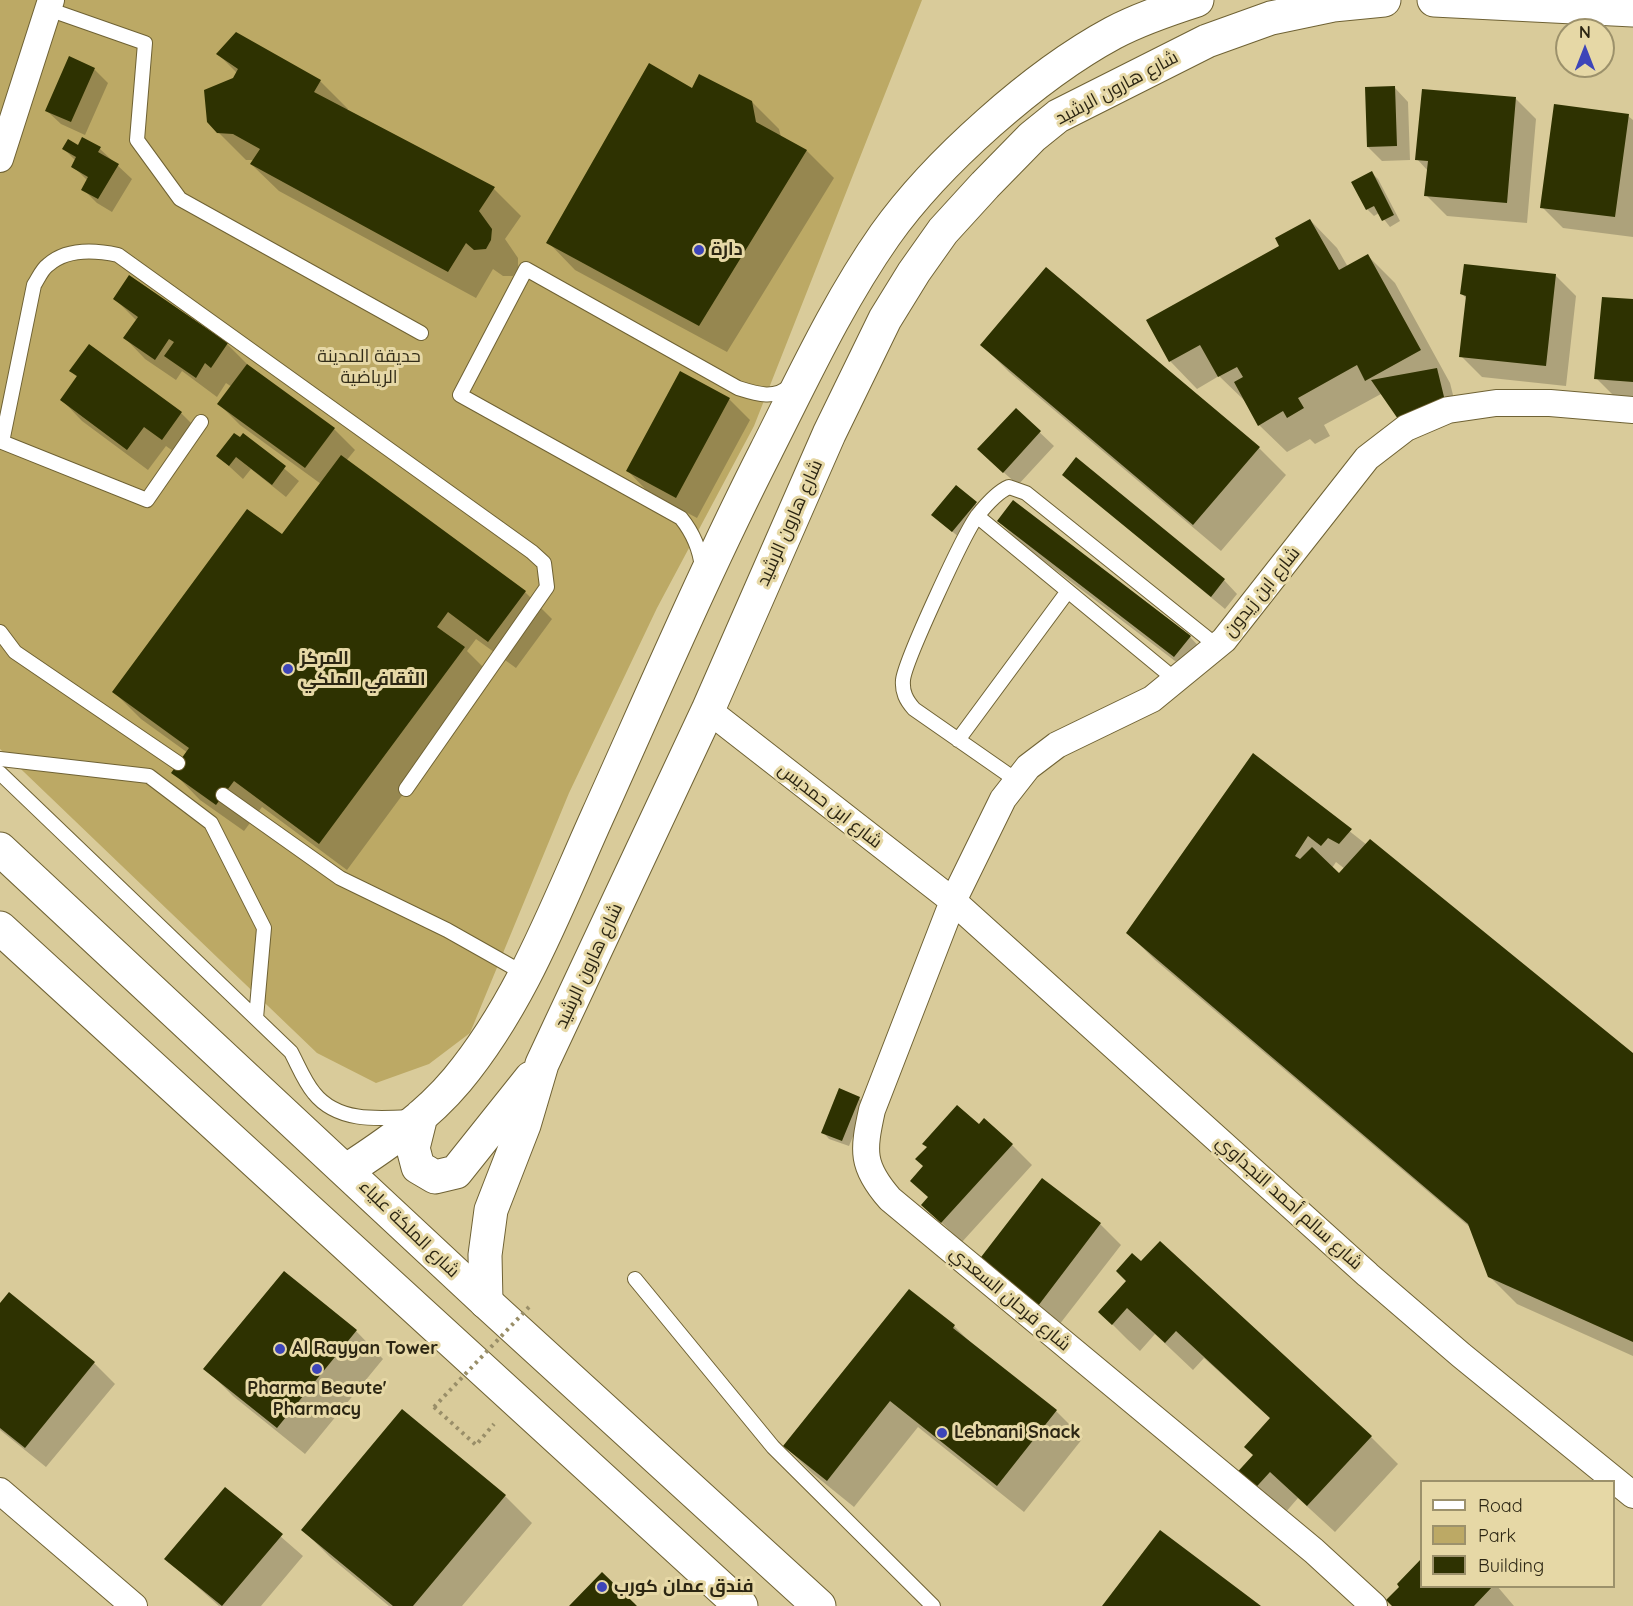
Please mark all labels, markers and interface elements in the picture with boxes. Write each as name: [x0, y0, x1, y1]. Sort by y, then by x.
north arrow: [1555, 18, 1615, 78]
text: N: [1579, 22, 1591, 42]
street label: شارع هارون الرشيد: [1052, 47, 1182, 129]
place label: دارة: [711, 239, 743, 261]
marker: دارة: [692, 243, 706, 257]
park label: حديقة المدينة الرياضية: [317, 346, 421, 388]
street label: شارع هارون الرشيد: [753, 457, 827, 589]
street label: شارع ابن زيدون: [1219, 543, 1305, 641]
place label: المركز الثقافي الملكي: [300, 648, 426, 690]
marker: المركز الثقافي الملكي: [281, 662, 295, 676]
street label: شارع ابن حمديس: [774, 759, 886, 853]
street label: شارع هارون الرشيد: [551, 900, 627, 1032]
street label: شارع سالم أحمد النجداوي: [1211, 1132, 1367, 1274]
street label: شارع الملكة علياء: [354, 1176, 464, 1282]
street label: شارع فرحان السعدي: [945, 1242, 1075, 1356]
place label: Al Rayyan Tower: [292, 1338, 438, 1360]
marker: Al Rayyan Tower: [273, 1342, 287, 1356]
marker: Pharma Beaute' Pharmacy: [310, 1362, 324, 1376]
place label: Pharma Beaute' Pharmacy: [247, 1378, 387, 1420]
place label: Lebnani Snack: [954, 1422, 1080, 1444]
marker: Lebnani Snack: [935, 1426, 949, 1440]
legend: [1420, 1480, 1615, 1588]
text: Road: [1478, 1494, 1523, 1517]
text: Park: [1478, 1524, 1516, 1547]
text: Building: [1478, 1554, 1544, 1577]
place label: فندق عمان كورب: [614, 1576, 753, 1598]
marker: فندق عمان كورب: [595, 1580, 609, 1594]

